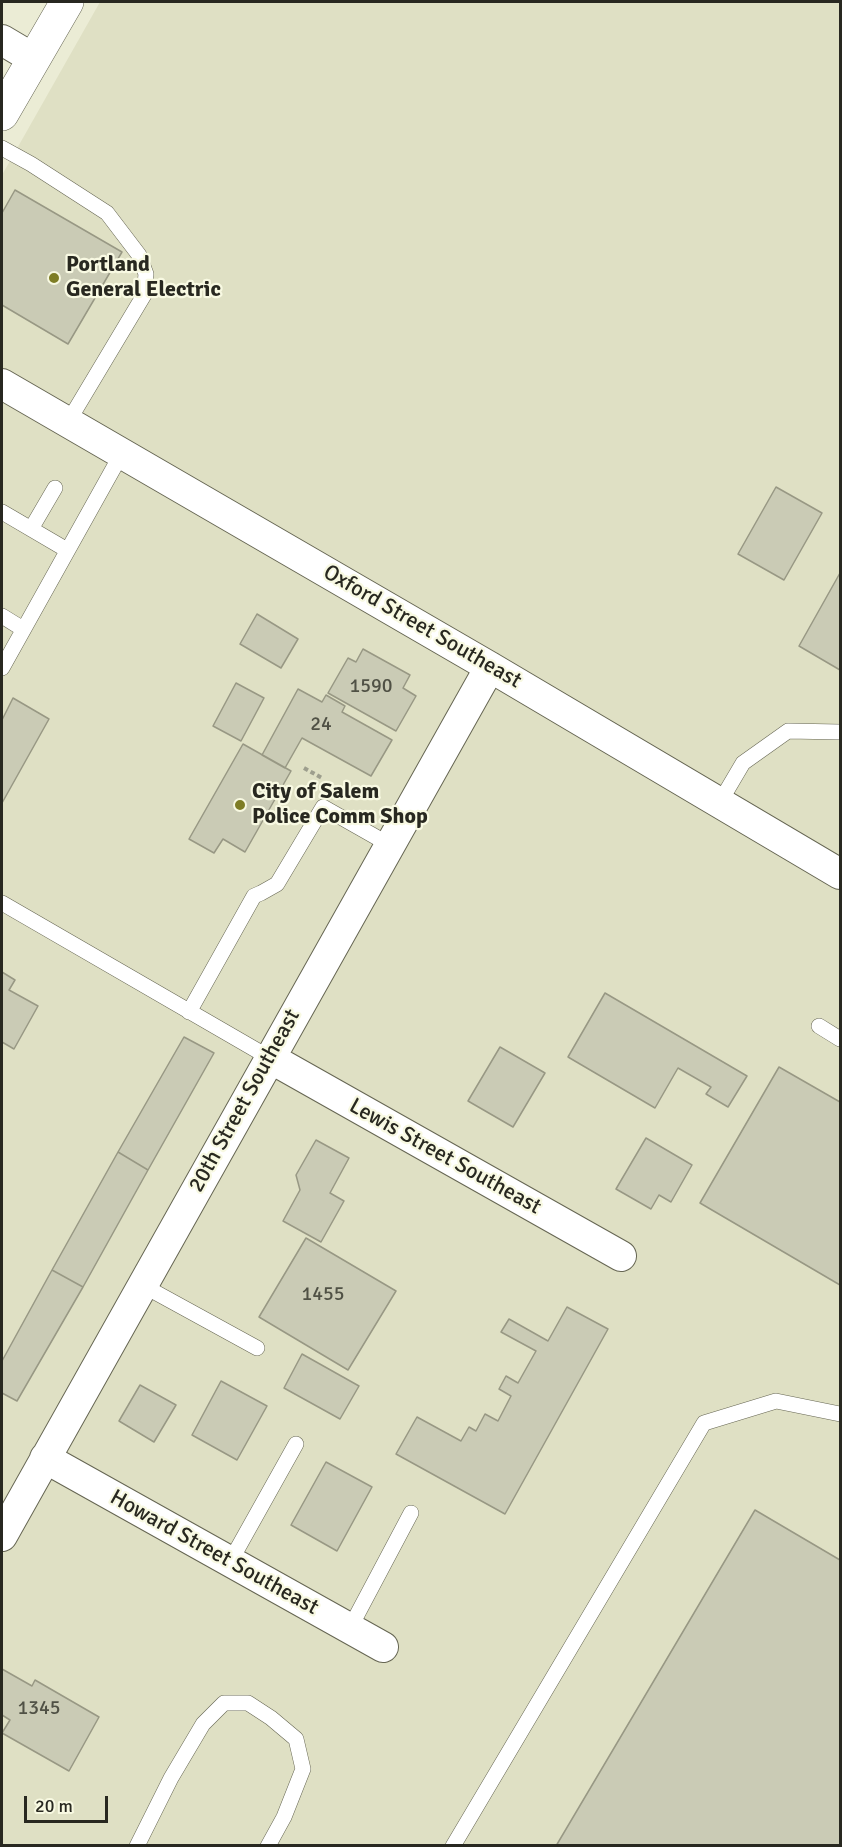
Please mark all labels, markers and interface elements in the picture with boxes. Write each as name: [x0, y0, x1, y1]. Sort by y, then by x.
place label: Portland General Electric: [66, 252, 221, 304]
marker: Portland General Electric: [47, 271, 61, 285]
street label: Oxford Street Southeast: [318, 559, 526, 695]
house number: 1590: [349, 675, 393, 699]
house number: 24: [310, 713, 332, 737]
place label: City of Salem Police Comm Shop: [252, 779, 428, 830]
marker: City of Salem Police Comm Shop: [233, 798, 247, 812]
street label: 20th Street Southeast: [184, 1005, 306, 1197]
street label: Lewis Street Southeast: [344, 1093, 546, 1221]
house number: 1455: [301, 1283, 345, 1307]
street label: Howard Street Southeast: [105, 1485, 323, 1621]
house number: 1345: [17, 1697, 61, 1721]
scale bar: [27, 1784, 111, 1822]
text: 20 m: [35, 1795, 73, 1817]

